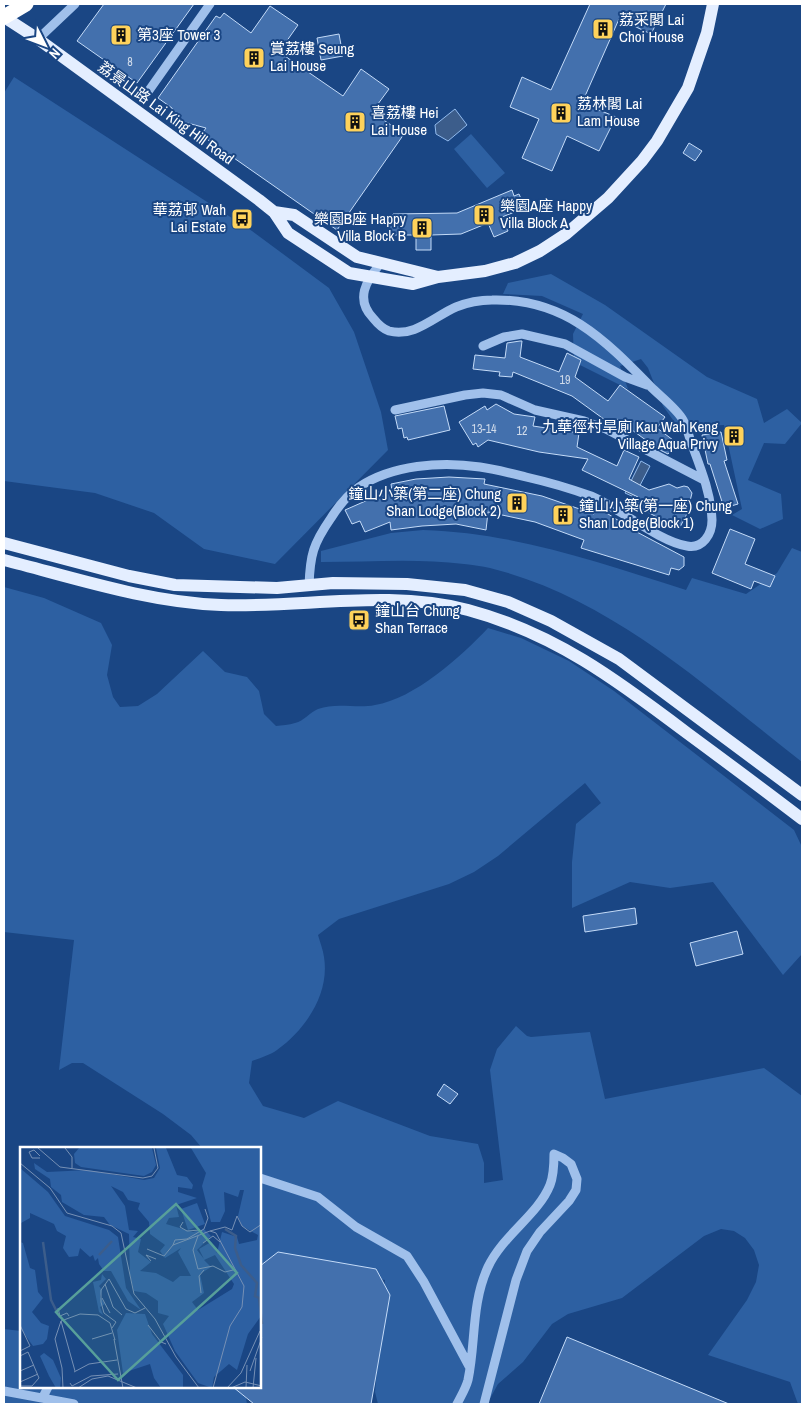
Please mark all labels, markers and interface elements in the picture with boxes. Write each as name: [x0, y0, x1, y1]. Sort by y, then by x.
place label: 荔采閣 Lai Choi House: [619, 9, 685, 47]
building icon: 荔采閣 Lai Choi House: [591, 17, 615, 41]
north arrow: [20, 20, 70, 70]
building icon: 第3座 Tower 3: [109, 23, 133, 47]
place label: 第3座 Tower 3: [137, 24, 220, 45]
place label: 賞荔樓 Seung Lai House: [270, 38, 354, 76]
text: N: [45, 45, 64, 63]
building icon: 賞荔樓 Seung Lai House: [242, 46, 266, 70]
house number: 8: [127, 54, 133, 70]
street label: 荔景山路 Lai King Hill Road: [94, 56, 239, 169]
place label: 荔林閣 Lai Lam House: [577, 93, 643, 131]
building icon: 荔林閣 Lai Lam House: [549, 101, 573, 125]
place label: 喜荔樓 Hei Lai House: [371, 102, 439, 140]
building icon: 喜荔樓 Hei Lai House: [343, 110, 367, 134]
place label: 樂園A座 Happy Villa Block A: [500, 195, 593, 233]
place label: 華荔邨 Wah Lai Estate: [153, 199, 226, 237]
building icon: 樂園A座 Happy Villa Block A: [472, 203, 496, 227]
bus stop icon: 華荔邨 Wah Lai Estate: [230, 207, 254, 231]
place label: 樂園B座 Happy Villa Block B: [314, 208, 407, 246]
building icon: 樂園B座 Happy Villa Block B: [410, 216, 434, 240]
house number: 19: [560, 372, 570, 388]
place label: 九華徑村旱廁 Kau Wah Keng Village Aqua Privy: [542, 416, 719, 454]
house number: 13-14: [471, 421, 497, 437]
house number: 12: [517, 423, 527, 439]
building icon: 九華徑村旱廁 Kau Wah Keng Village Aqua Privy: [722, 424, 746, 448]
place label: 鐘山小築(第二座) Chung Shan Lodge(Block 2): [348, 483, 501, 521]
building icon: 鐘山小築(第二座) Chung Shan Lodge(Block 2): [505, 491, 529, 515]
place label: 鐘山小築(第一座) Chung Shan Lodge(Block 1): [579, 495, 732, 533]
building icon: 鐘山小築(第一座) Chung Shan Lodge(Block 1): [551, 503, 575, 527]
place label: 鐘山台 Chung Shan Terrace: [375, 600, 460, 638]
bus stop icon: 鐘山台 Chung Shan Terrace: [347, 608, 371, 632]
inset map: [20, 1147, 261, 1388]

